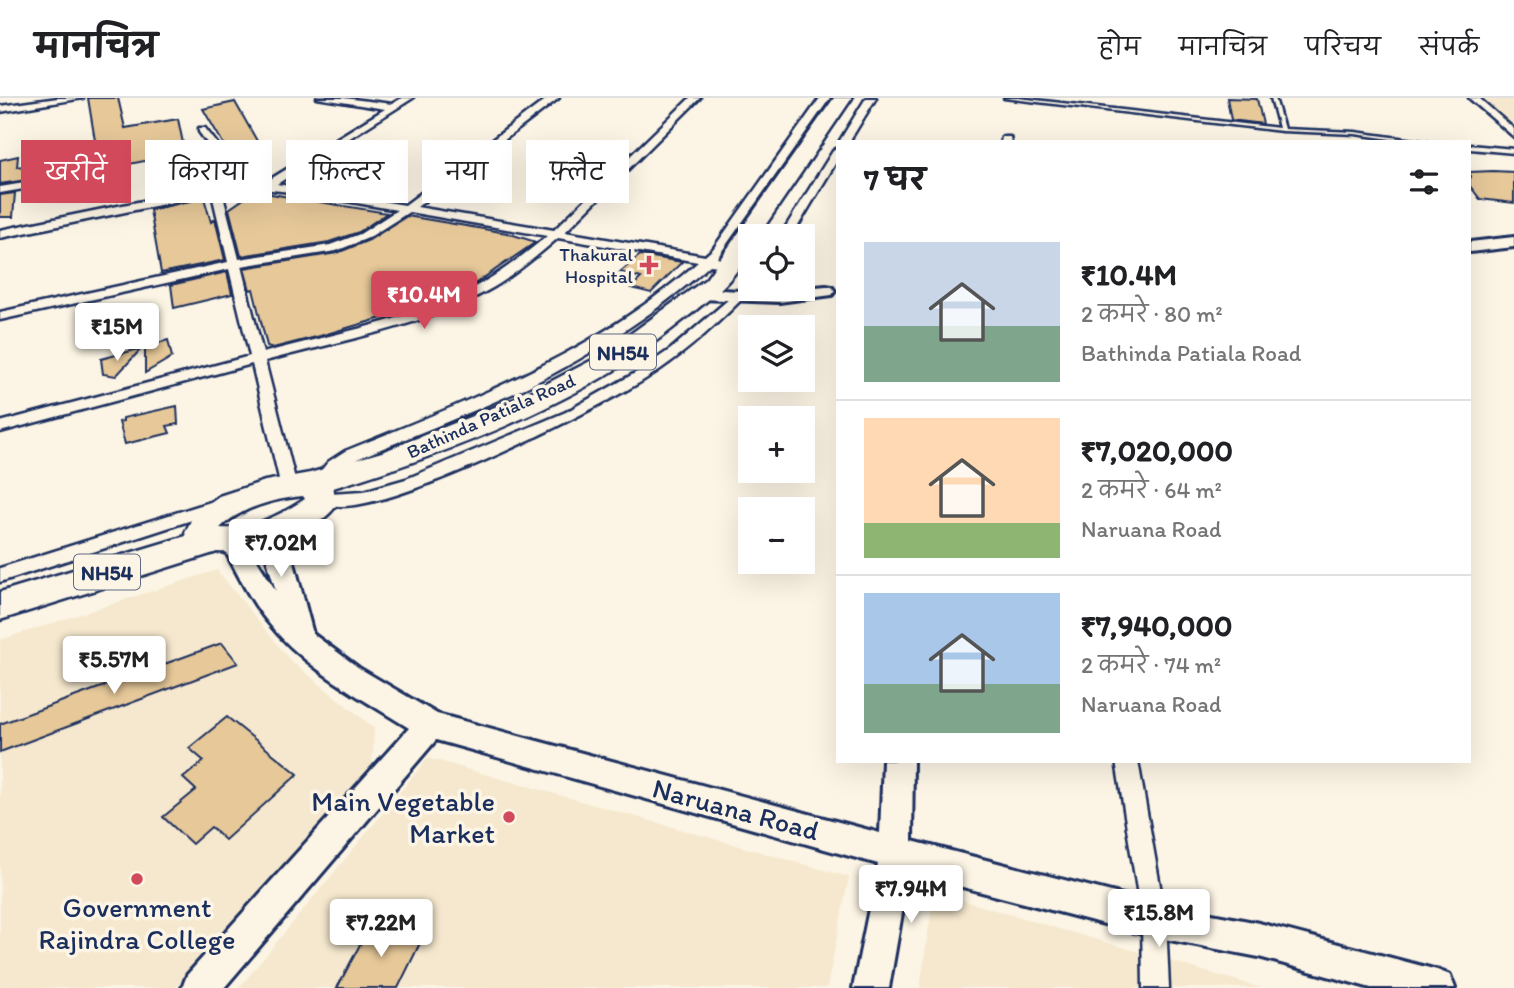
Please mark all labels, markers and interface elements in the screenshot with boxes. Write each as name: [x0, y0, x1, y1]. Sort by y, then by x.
text: मानचित्र: [35, 26, 158, 65]
text: होम: [1098, 32, 1141, 61]
text: मानचित्र: [1179, 32, 1267, 61]
text: परिचय: [1305, 32, 1381, 61]
text: संपर्क: [1419, 32, 1479, 61]
chip: खरीदें: [21, 140, 131, 203]
chip: किराया: [145, 140, 272, 203]
chip: फ़िल्टर: [286, 140, 408, 203]
chip: नया: [422, 140, 512, 203]
chip: फ़्लैट: [526, 140, 629, 203]
text: 7 घर: [864, 161, 926, 198]
icon: filters: [1405, 163, 1443, 201]
map controls: [738, 224, 815, 574]
button: locate: [738, 224, 815, 301]
place label: Thakural Hospital: [559, 243, 634, 288]
marker: Thakural Hospital: [639, 255, 659, 275]
text: ₹10.4M: [1081, 256, 1177, 293]
icon: home: [920, 270, 1004, 354]
pin: ₹10.4M: [367, 272, 481, 331]
text: ₹10.4M: [387, 280, 461, 308]
text: 2 कमरे · 80 m²: [1081, 300, 1223, 328]
pin: ₹15M: [76, 303, 158, 363]
text: ₹15M: [91, 312, 143, 340]
button: layers: [738, 315, 815, 392]
road number: NH54: [590, 334, 656, 370]
text: Bathinda Patiala Road: [1081, 339, 1302, 367]
street label: Bathinda Patiala Road: [403, 368, 579, 464]
button: +: [738, 406, 815, 483]
text: ₹7,020,000: [1081, 432, 1233, 469]
icon: home: [920, 446, 1004, 530]
text: 2 कमरे · 64 m²: [1081, 476, 1222, 504]
button: −: [738, 497, 815, 574]
text: Naruana Road: [1081, 515, 1222, 543]
pin: ₹7.02M: [224, 519, 338, 579]
text: ₹7.02M: [245, 528, 317, 556]
road number: NH54: [74, 554, 140, 589]
text: ₹7,940,000: [1081, 607, 1232, 644]
icon: home: [920, 621, 1004, 705]
pin: ₹5.57M: [57, 636, 171, 696]
text: ₹5.57M: [79, 645, 149, 673]
text: 2 कमरे · 74 m²: [1081, 651, 1221, 679]
text: Naruana Road: [1081, 690, 1222, 718]
street label: Naruana Road: [649, 770, 823, 848]
place label: Main Vegetable Market: [311, 784, 495, 850]
marker: Main Vegetable Market: [501, 809, 517, 825]
pin: ₹7.94M: [854, 866, 968, 925]
marker: Government Rajindra College: [129, 871, 145, 887]
text: ₹7.94M: [875, 874, 947, 902]
place label: Government Rajindra College: [38, 890, 236, 956]
pin: ₹15.8M: [1102, 890, 1216, 949]
text: ₹15.8M: [1124, 898, 1194, 926]
pin: ₹7.22M: [324, 900, 438, 959]
text: ₹7.22M: [346, 908, 416, 936]

